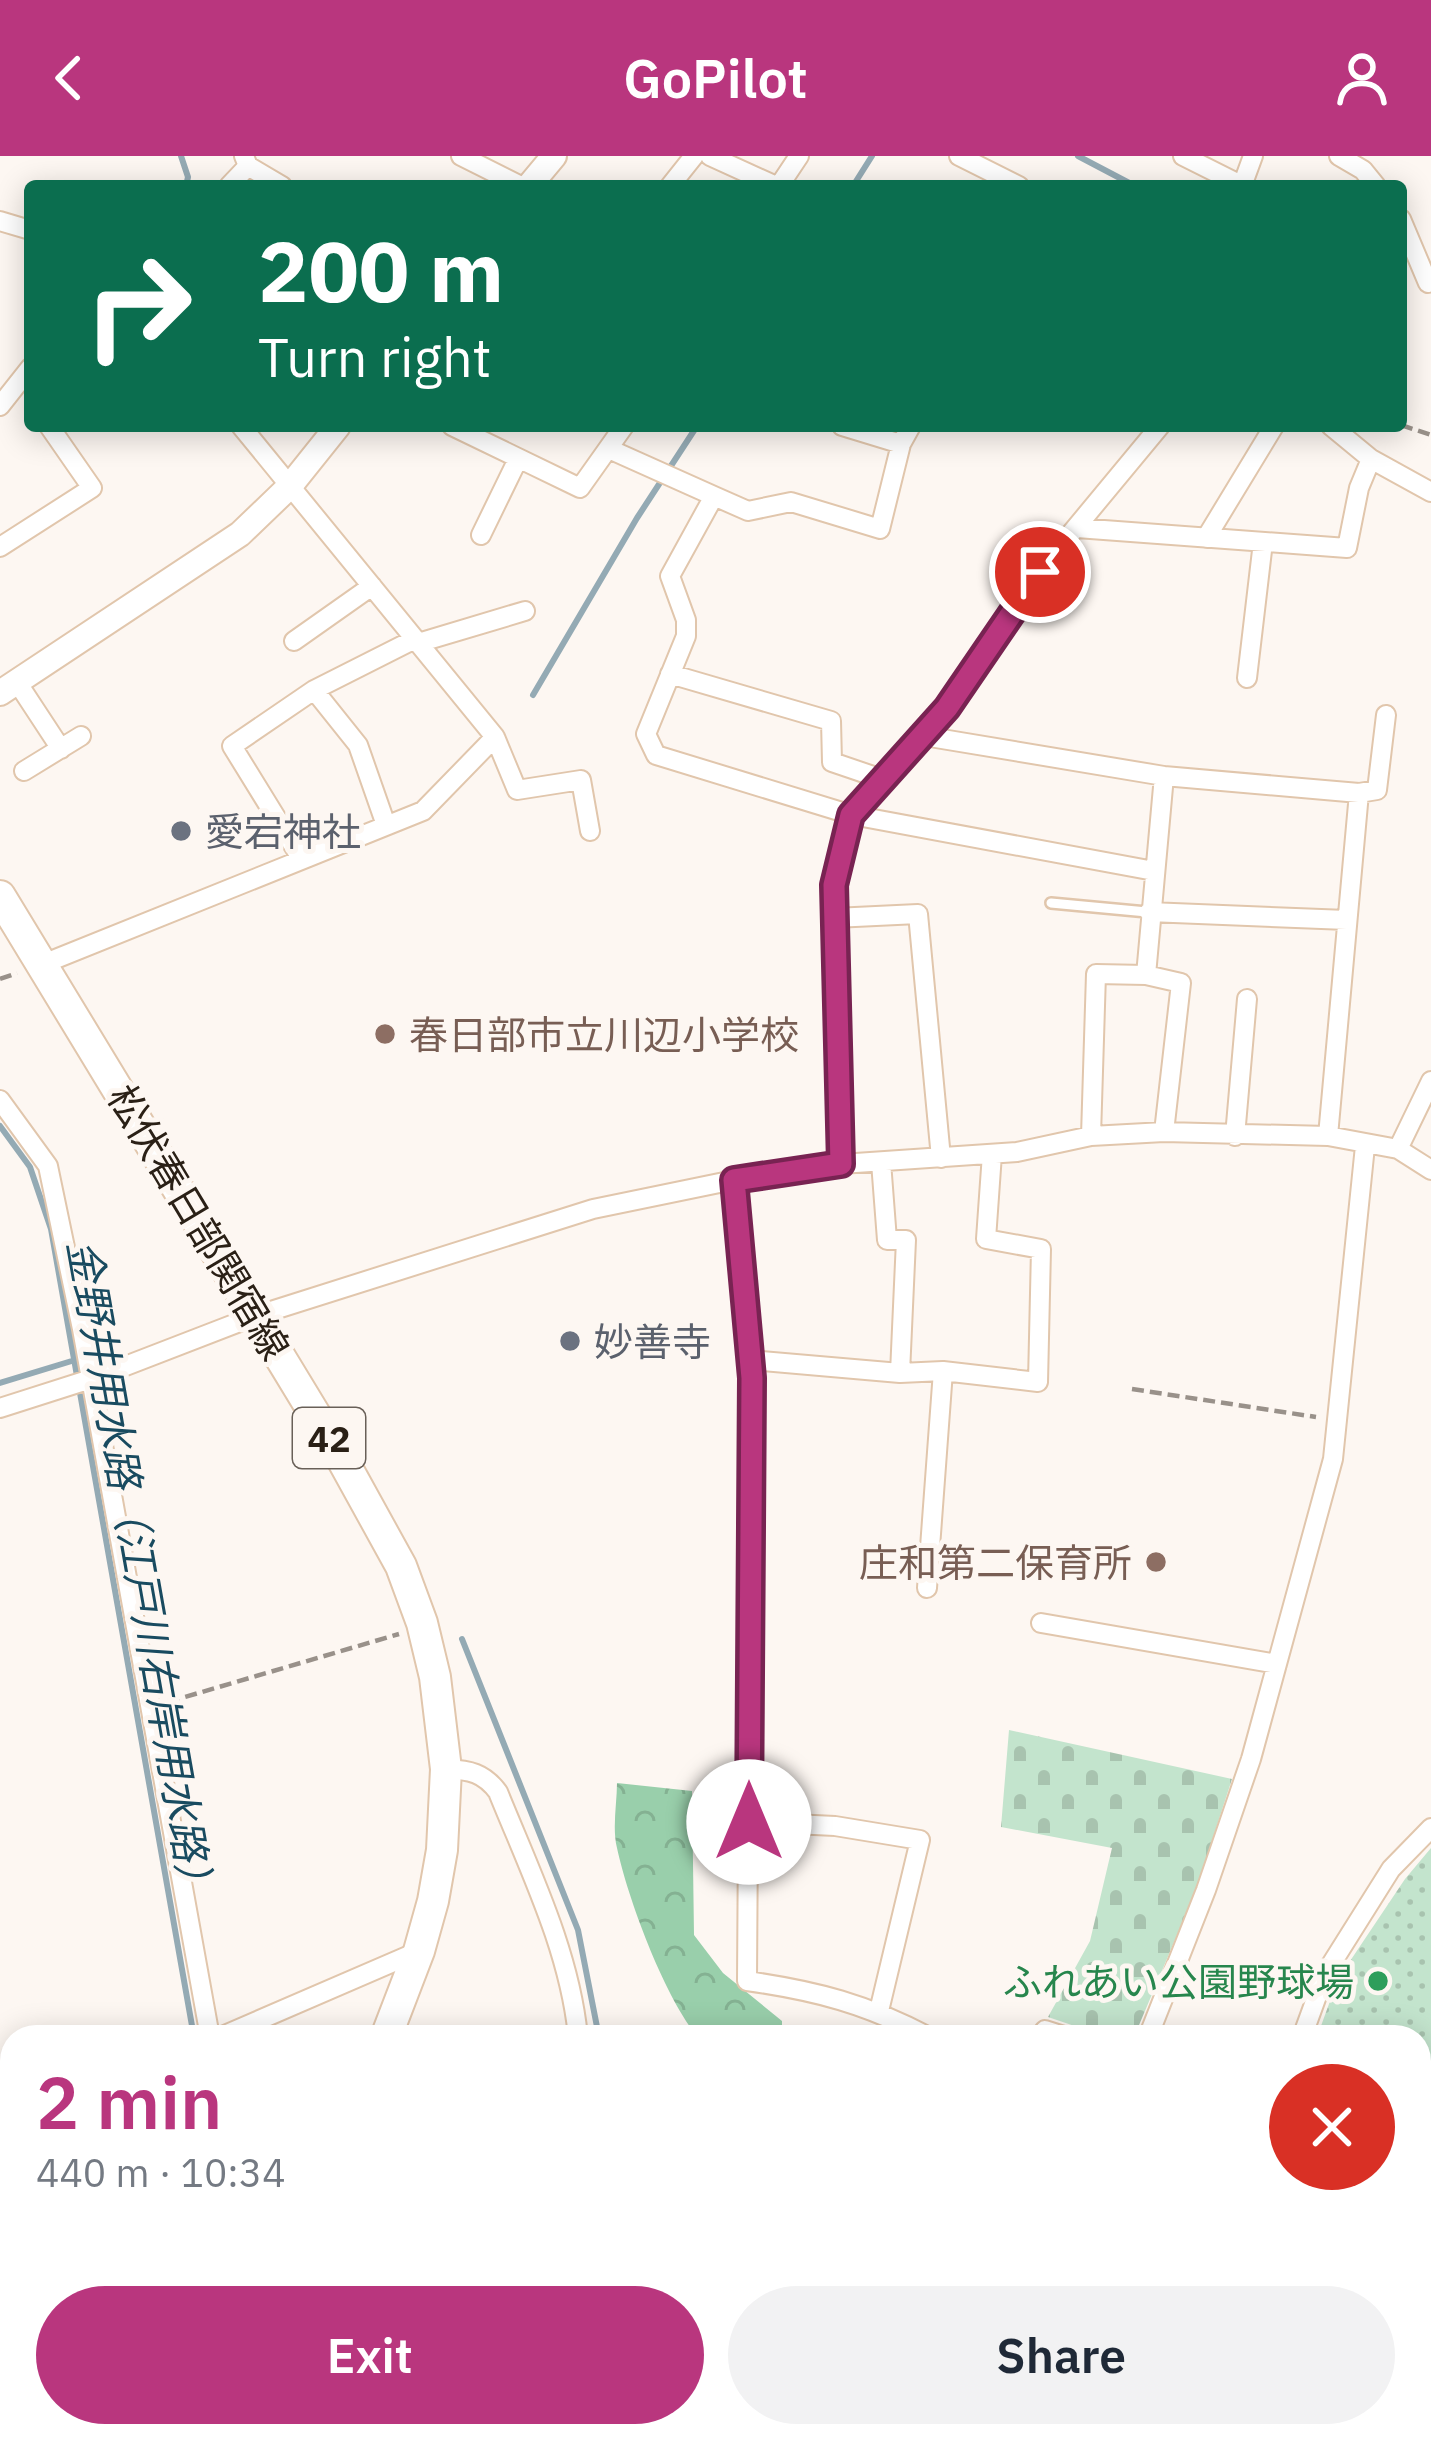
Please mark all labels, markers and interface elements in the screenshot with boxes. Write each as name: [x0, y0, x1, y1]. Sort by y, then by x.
text: GoPilot: [623, 43, 808, 113]
icon: back: [36, 45, 102, 111]
icon: person: [1329, 45, 1395, 111]
text: 200 m: [258, 216, 504, 325]
icon: right: [60, 228, 216, 384]
text: Turn right: [258, 322, 492, 392]
pin: [989, 521, 1091, 623]
icon: arrive: [1007, 539, 1073, 605]
place label: 愛宕神社: [205, 806, 361, 857]
marker: 愛宕神社: [168, 818, 194, 844]
place label: 春日部市立川辺小学校: [409, 1009, 799, 1060]
marker: 春日部市立川辺小学校: [372, 1021, 398, 1047]
street label: 松伏春日部関宿線: [97, 1075, 301, 1369]
water label: 金野井用水路（江戸川右岸用水路）: [56, 1235, 226, 1907]
place label: 妙善寺: [594, 1316, 711, 1367]
marker: 妙善寺: [557, 1328, 583, 1354]
road number: 42: [293, 1408, 365, 1468]
place label: 庄和第二保育所: [859, 1537, 1132, 1588]
marker: 庄和第二保育所: [1143, 1549, 1169, 1575]
position arrow: [686, 1759, 812, 1885]
place label: ふれあい公園野球場: [1003, 1956, 1354, 2007]
marker: ふれあい公園野球場: [1365, 1968, 1391, 1994]
text: 2 min: [36, 2055, 222, 2149]
button: close: [1269, 2064, 1395, 2190]
text: 440 m · 10:34: [36, 2147, 286, 2198]
button: Exit: [36, 2286, 704, 2424]
button: Share: [728, 2286, 1395, 2424]

